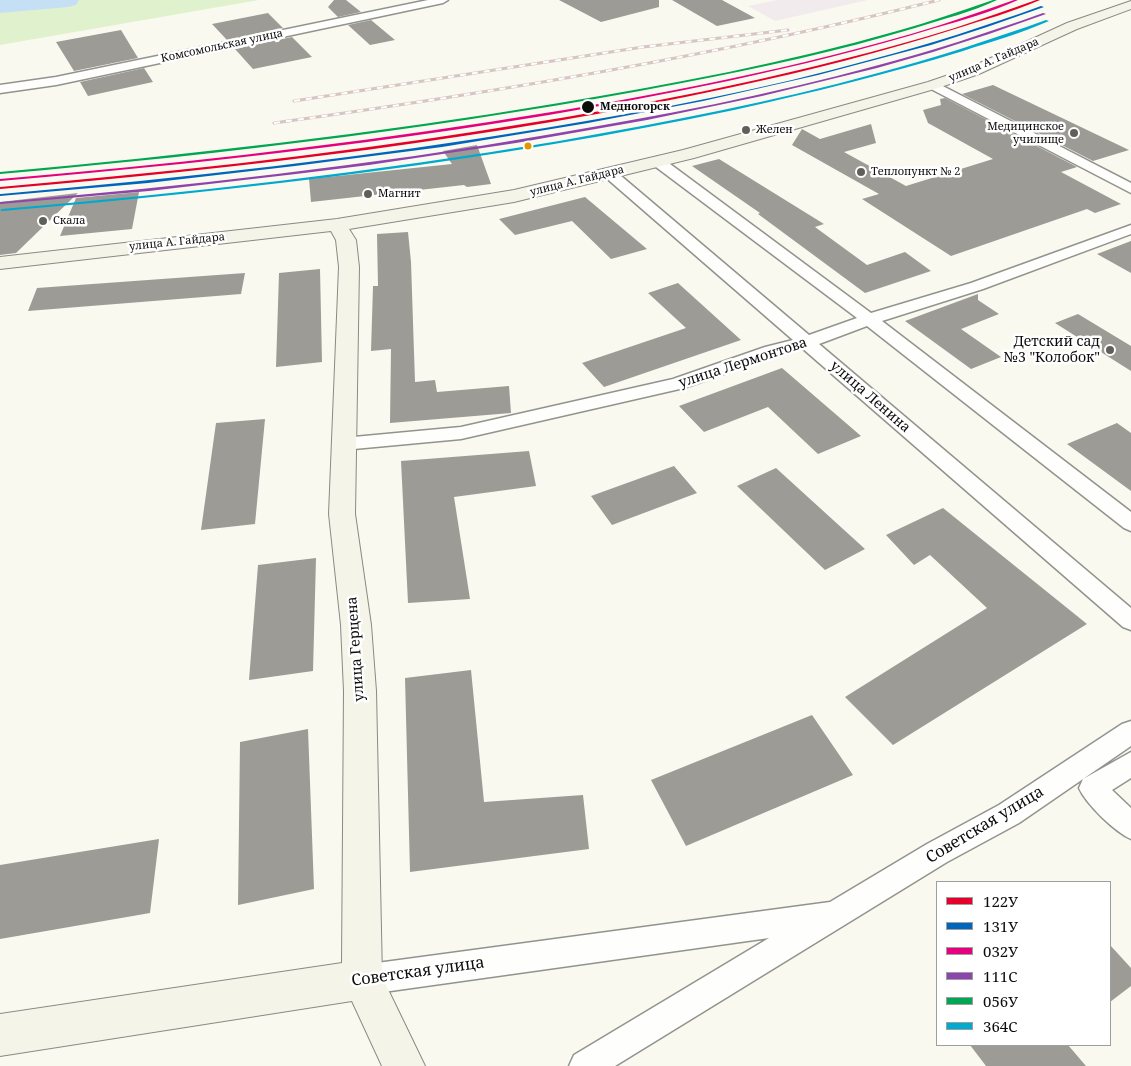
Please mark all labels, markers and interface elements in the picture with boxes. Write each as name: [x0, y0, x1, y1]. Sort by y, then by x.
street label: Комсомольская улица: [160, 27, 284, 65]
street label: улица А. Гайдара: [947, 35, 1041, 85]
marker: Медногорск: [580, 99, 596, 115]
place label: Медногорск: [600, 100, 670, 114]
place label: Медицинское училище: [987, 120, 1064, 146]
place label: Желен: [756, 123, 793, 137]
marker: Желен: [740, 124, 752, 136]
marker: Медицинское училище: [1068, 127, 1080, 139]
unlabelled marker: [523, 141, 533, 151]
street label: улица А. Гайдара: [529, 163, 625, 199]
place label: Теплопункт № 2: [871, 165, 960, 179]
marker: Теплопункт № 2: [855, 166, 867, 178]
place label: Магнит: [378, 187, 421, 201]
marker: Магнит: [362, 188, 374, 200]
place label: Скала: [53, 214, 86, 228]
marker: Скала: [37, 215, 49, 227]
street label: улица А. Гайдара: [128, 230, 226, 254]
street label: улица Лермонтова: [677, 334, 809, 392]
place label: Детский сад №3 "Колобок": [1004, 334, 1100, 367]
marker: Детский сад №3 "Колобок": [1104, 344, 1116, 356]
street label: улица Ленина: [826, 358, 914, 436]
street label: улица Герцена: [344, 596, 368, 702]
street label: Советская улица: [923, 782, 1047, 868]
legend: [936, 881, 1111, 1046]
text: 122У: [983, 891, 1018, 911]
text: 131У: [983, 916, 1018, 936]
text: 032У: [983, 941, 1018, 961]
street label: Советская улица: [350, 953, 486, 991]
text: 111С: [983, 966, 1017, 986]
text: 056У: [983, 991, 1018, 1011]
text: 364С: [983, 1016, 1017, 1036]

